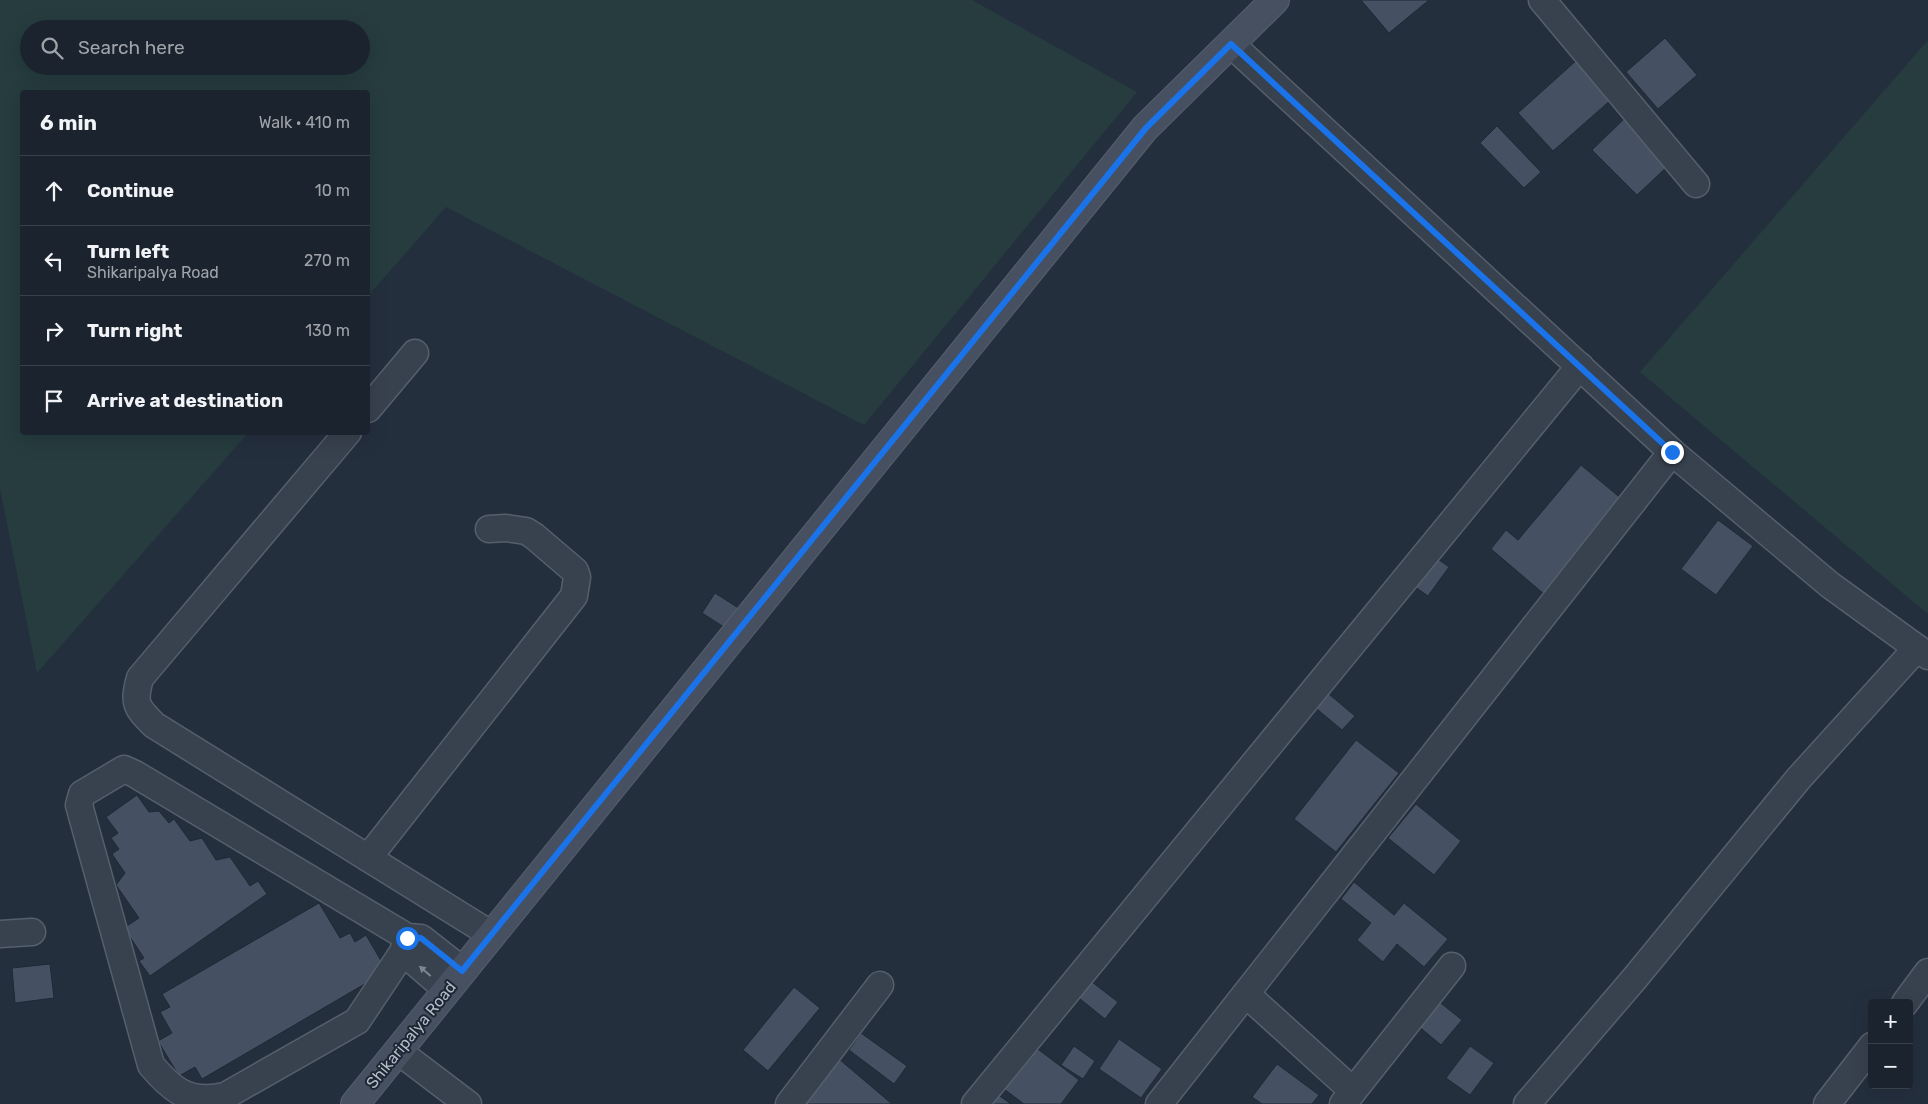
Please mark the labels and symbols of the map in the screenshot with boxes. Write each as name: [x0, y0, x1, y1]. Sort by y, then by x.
route end: [1661, 441, 1684, 464]
route start: [396, 927, 419, 950]
one-way arrow: [419, 966, 432, 977]
street label: Shikaripalya Road: [362, 978, 460, 1092]

